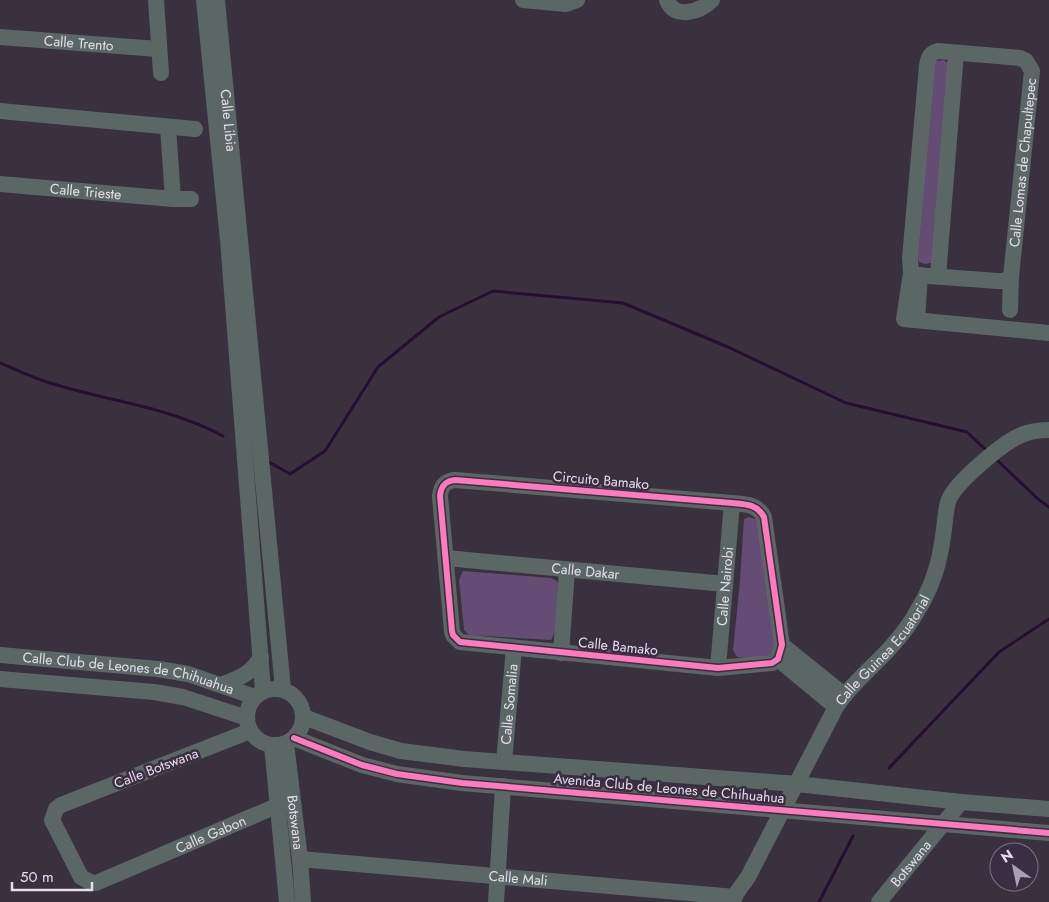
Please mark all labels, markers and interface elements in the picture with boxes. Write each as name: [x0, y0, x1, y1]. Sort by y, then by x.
street label: Calle Trento: [43, 30, 115, 56]
street label: Calle Lomas de Chapultepec: [1004, 77, 1041, 248]
street label: Calle Libia: [216, 88, 241, 153]
street label: Calle Trieste: [49, 178, 122, 204]
street label: Circuito Bamako: [552, 466, 650, 494]
street label: Calle Nairobi: [712, 546, 738, 627]
street label: Calle Dakar: [551, 558, 620, 584]
street label: Calle Guinea Ecuatorial: [830, 591, 935, 710]
street label: Calle Bamako: [577, 632, 659, 660]
street label: Calle Club de Leones de Chihuahua: [22, 647, 237, 699]
street label: Calle Somalia: [496, 663, 523, 745]
street label: Calle Botswana: [111, 743, 201, 793]
street label: Avenida Club de Leones de Chihuahua: [553, 768, 785, 808]
street label: Botswana: [282, 794, 309, 851]
street label: Calle Gabon: [172, 810, 249, 858]
street label: Botswana: [886, 836, 936, 891]
north arrow: [989, 842, 1039, 892]
text: N: [997, 845, 1017, 868]
scale bar: [12, 860, 92, 892]
text: 50 m: [20, 866, 54, 888]
street label: Calle Mali: [488, 866, 549, 891]

